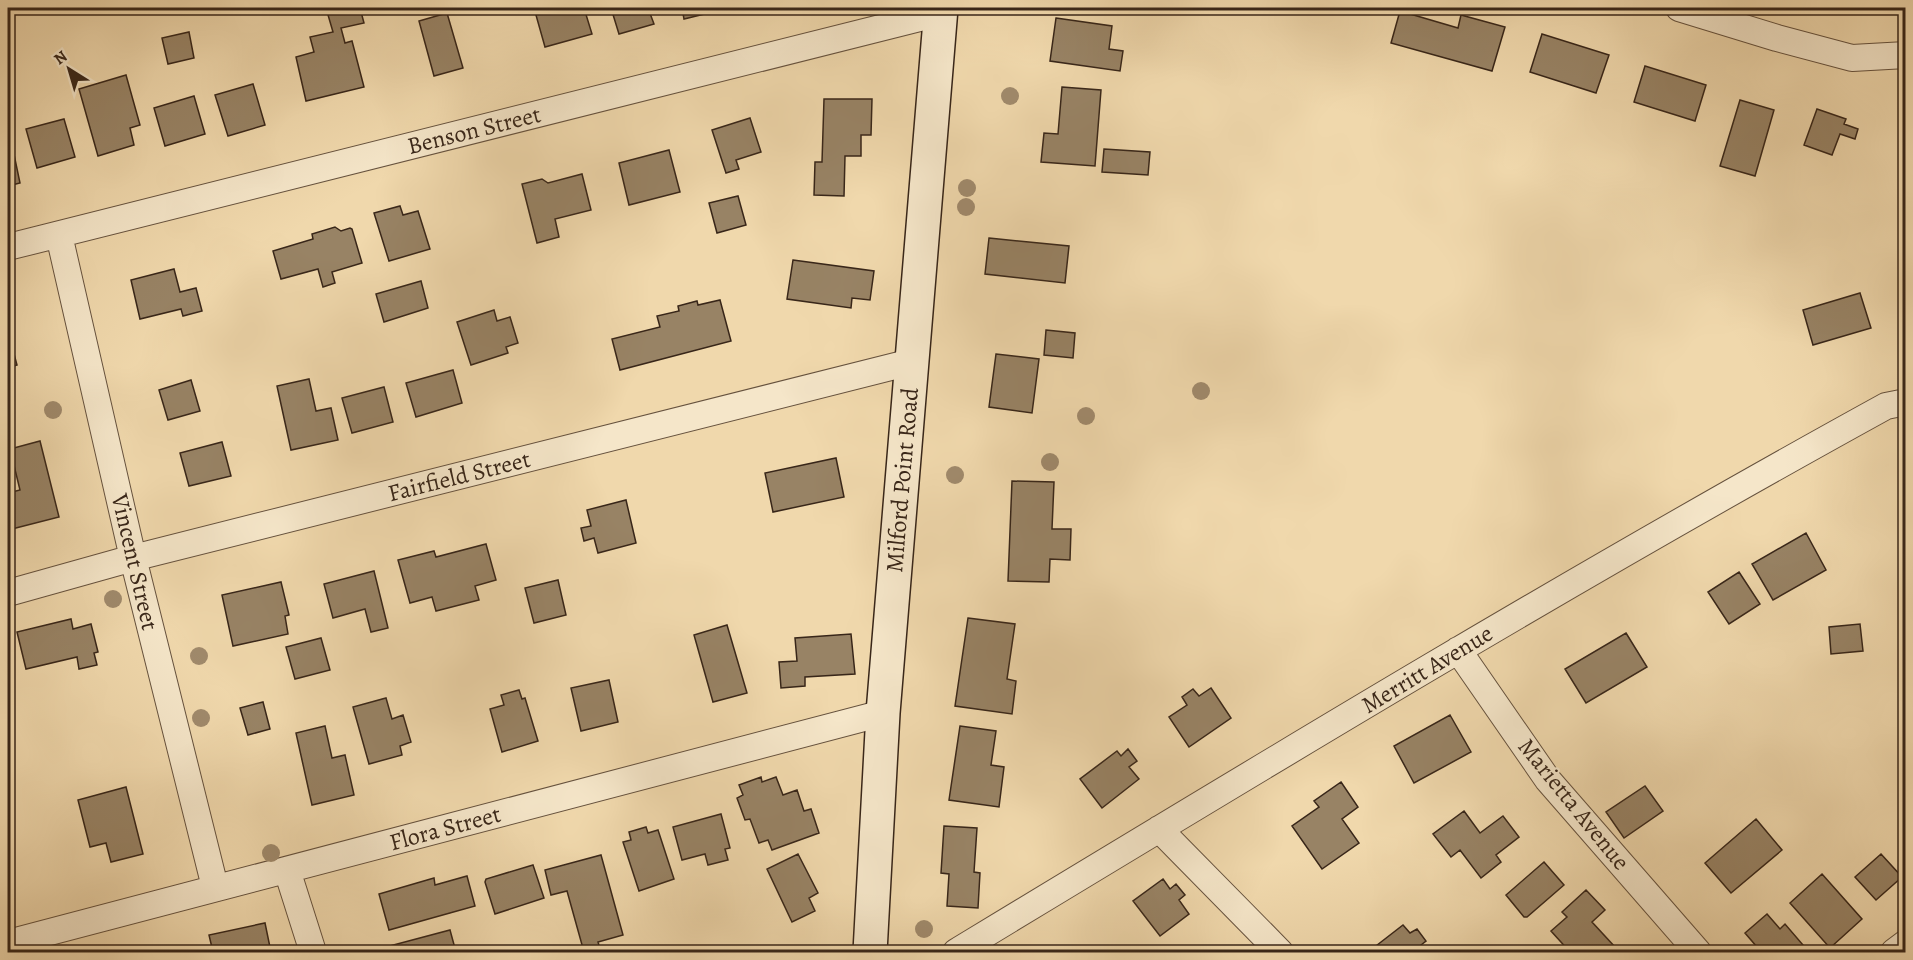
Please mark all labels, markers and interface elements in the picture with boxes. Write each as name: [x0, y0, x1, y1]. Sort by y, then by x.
north arrow: [39, 39, 99, 99]
text: N: [49, 45, 72, 70]
street label: Benson Street: [404, 98, 544, 162]
street label: Milford Point Road: [878, 386, 926, 574]
street label: Fairfield Street: [384, 443, 534, 509]
street label: Vincent Street: [104, 490, 166, 633]
street label: Merritt Avenue: [1355, 617, 1499, 721]
street label: Marietta Avenue: [1511, 731, 1637, 877]
street label: Flora Street: [386, 798, 504, 858]

